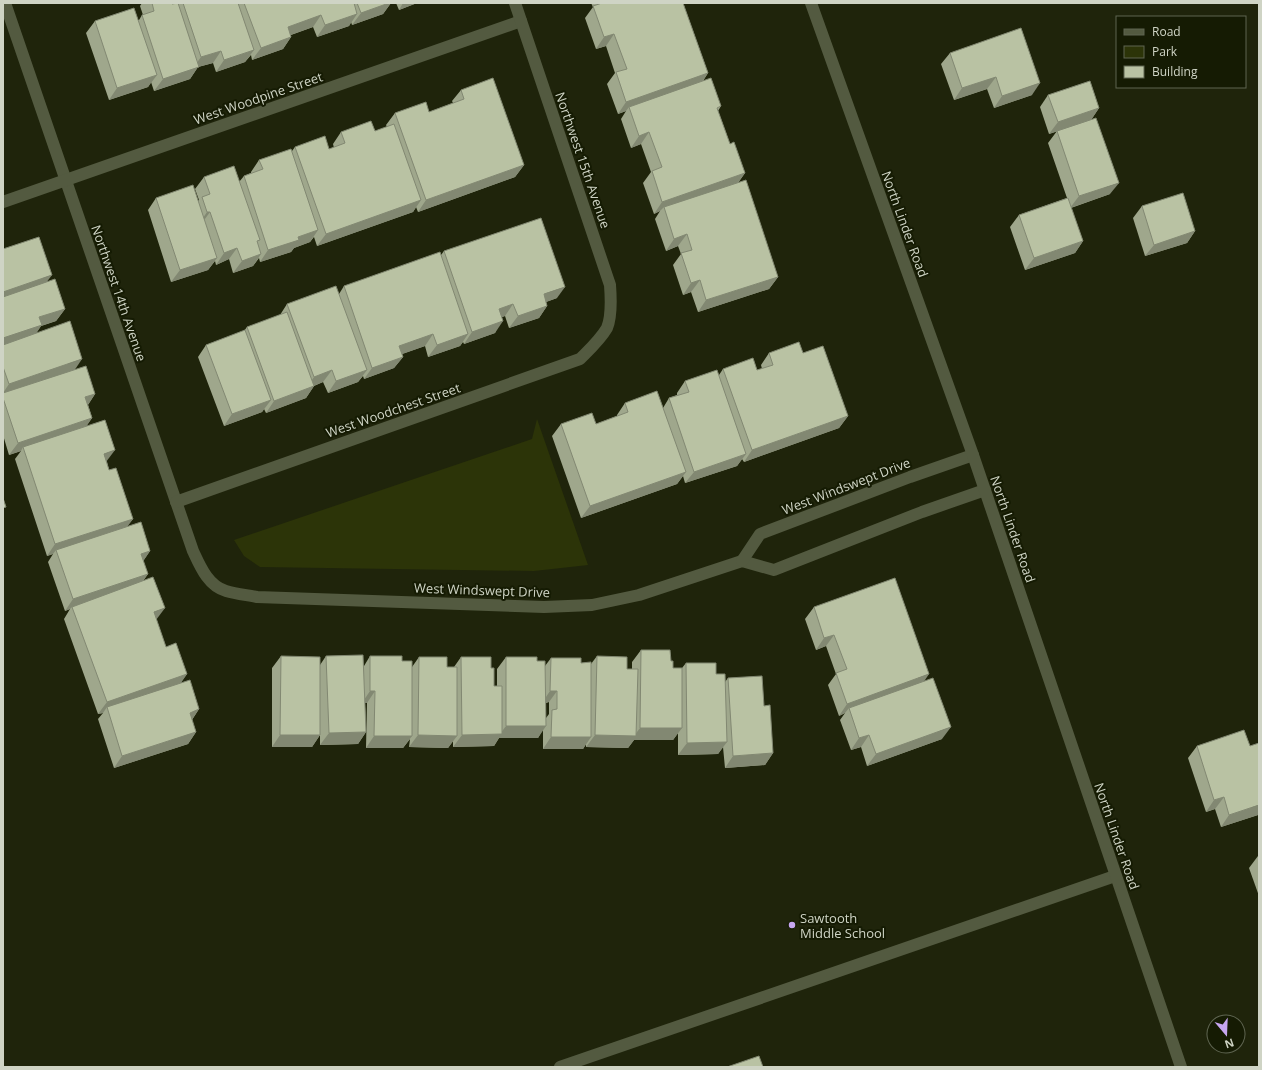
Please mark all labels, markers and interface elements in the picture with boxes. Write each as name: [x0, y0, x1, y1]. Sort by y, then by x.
legend: [1116, 16, 1246, 88]
text: Road: [1152, 23, 1181, 40]
text: Park: [1152, 43, 1178, 60]
text: Building: [1152, 63, 1198, 80]
street label: West Woodpine Street: [191, 67, 325, 129]
street label: Northwest 15th Avenue: [551, 89, 615, 231]
street label: North Linder Road: [877, 168, 933, 280]
street label: Northwest 14th Avenue: [87, 222, 151, 364]
street label: West Woodchest Street: [323, 378, 463, 441]
street label: West Windswept Drive: [779, 453, 913, 519]
street label: North Linder Road: [986, 473, 1040, 585]
street label: West Windswept Drive: [414, 579, 550, 601]
street label: North Linder Road: [1090, 780, 1144, 892]
place label: Sawtooth Middle School: [800, 909, 885, 942]
marker: Sawtooth Middle School: [787, 920, 797, 930]
north arrow: [1206, 1014, 1246, 1054]
text: N: [1223, 1035, 1236, 1052]

